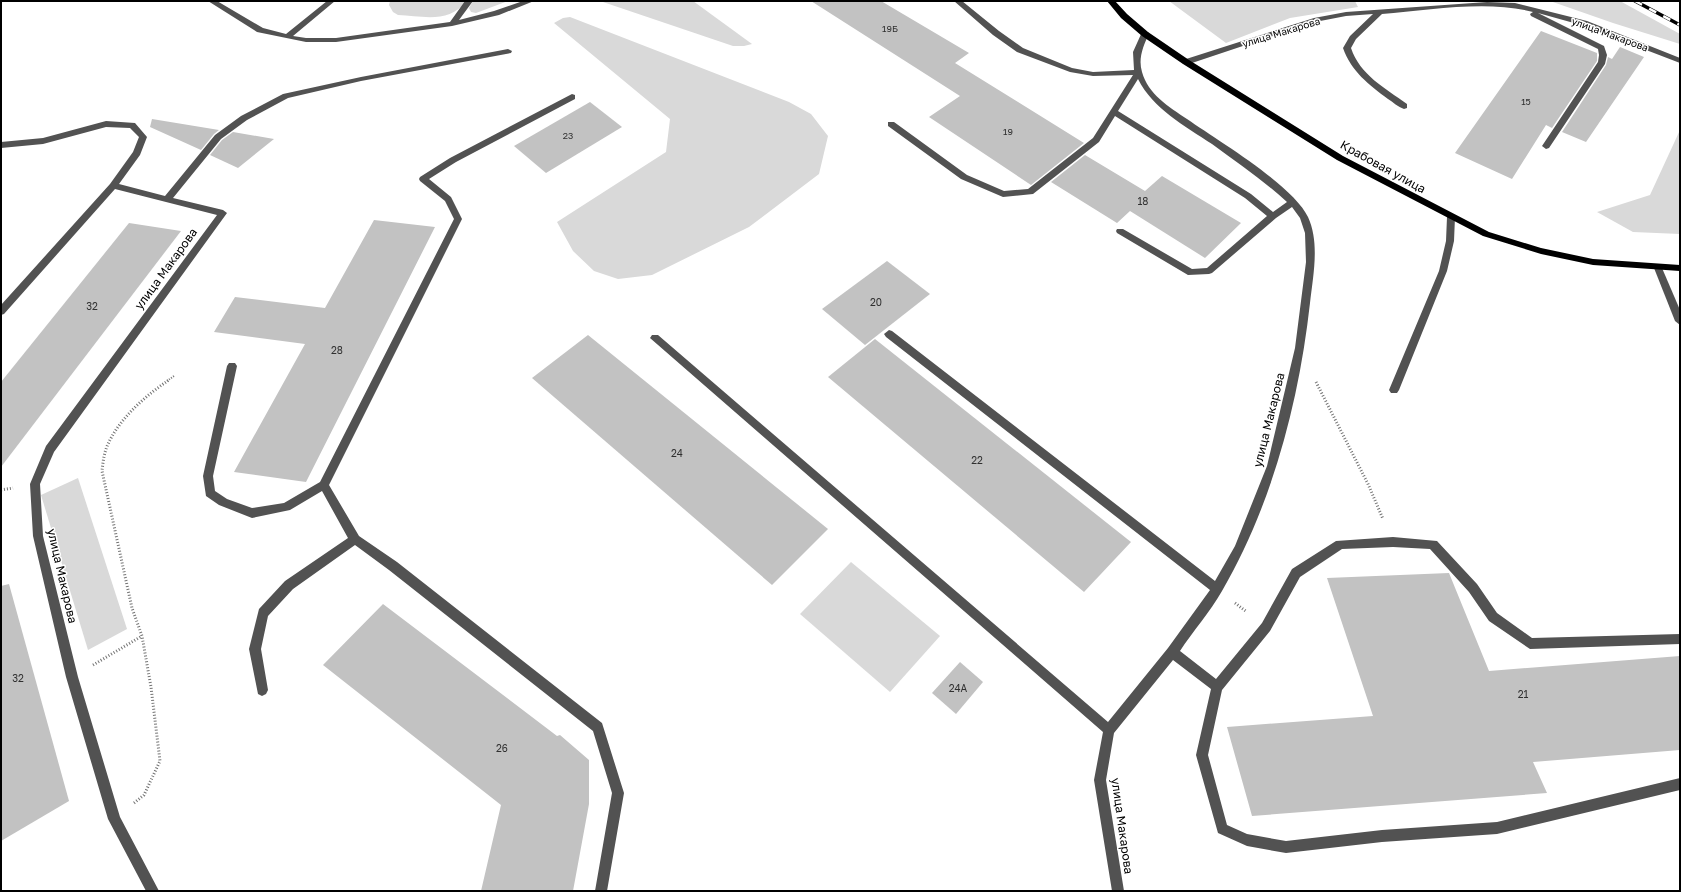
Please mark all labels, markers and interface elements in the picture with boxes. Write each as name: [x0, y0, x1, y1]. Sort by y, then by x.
street label: улица Макарова: [1241, 14, 1321, 50]
street label: улица Макарова: [1570, 15, 1650, 53]
house number: 19Б: [882, 23, 898, 34]
house number: 15: [1521, 96, 1531, 107]
house number: 19: [1003, 126, 1013, 137]
house number: 23: [563, 130, 573, 141]
street label: Крабовая улица: [1338, 137, 1429, 196]
house number: 18: [1138, 195, 1148, 207]
street label: улица Макарова: [131, 225, 200, 312]
house number: 20: [870, 296, 882, 308]
house number: 32: [86, 300, 98, 312]
house number: 28: [331, 344, 343, 356]
street label: улица Макарова: [1250, 371, 1288, 469]
house number: 24: [671, 447, 683, 459]
house number: 22: [971, 454, 983, 466]
street label: улица Макарова: [44, 527, 81, 625]
house number: 32: [12, 672, 24, 684]
house number: 24А: [949, 682, 968, 694]
house number: 21: [1518, 688, 1528, 700]
house number: 26: [496, 742, 508, 754]
street label: улица Макарова: [1108, 777, 1137, 875]

